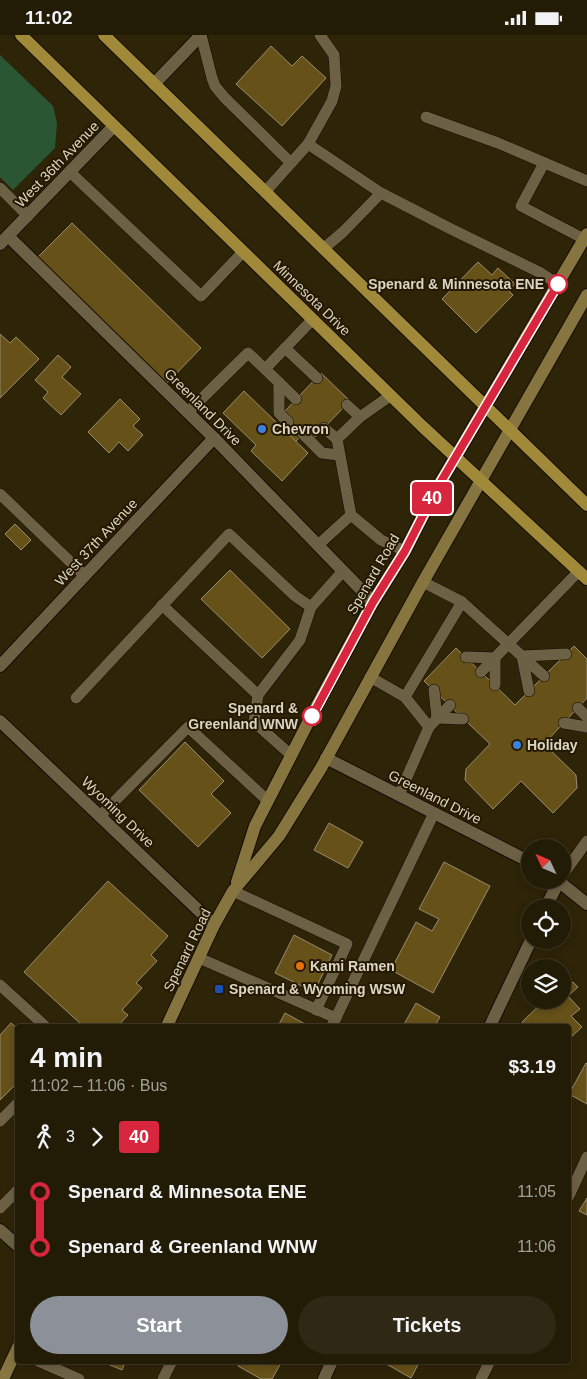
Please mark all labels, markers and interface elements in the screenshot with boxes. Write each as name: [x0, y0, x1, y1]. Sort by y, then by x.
text: 11:02: [25, 7, 73, 28]
street label: West 36th Avenue: [12, 118, 102, 210]
street label: Minnesota Drive: [270, 257, 354, 339]
marker: Spenard & Minnesota ENE: [548, 274, 568, 294]
place label: Spenard & Minnesota ENE: [368, 276, 544, 292]
street label: Greenland Drive: [161, 365, 245, 449]
place label: Chevron: [272, 421, 329, 437]
marker: Chevron: [256, 423, 268, 435]
line badge: 40: [410, 482, 454, 514]
text: 40: [422, 488, 442, 508]
street label: West 37th Avenue: [52, 495, 141, 589]
street label: Spenard Road: [343, 531, 403, 617]
place label: Spenard & Greenland WNW: [188, 700, 299, 732]
marker: Spenard & Greenland WNW: [302, 706, 322, 726]
place label: Holiday: [527, 737, 578, 753]
marker: Holiday: [511, 739, 523, 751]
street label: Greenland Drive: [386, 767, 484, 827]
street label: Wyoming Drive: [78, 773, 158, 851]
north arrow: [521, 839, 571, 889]
map controls: [521, 839, 571, 1009]
button: locate: [521, 899, 571, 949]
street label: Spenard Road: [160, 906, 214, 994]
place label: Kami Ramen: [310, 958, 395, 974]
button: layers: [521, 959, 571, 1009]
marker: Kami Ramen: [294, 960, 306, 972]
place label: Spenard & Wyoming WSW: [229, 981, 406, 997]
marker: Spenard & Wyoming WSW: [213, 983, 225, 995]
text: 4 min: [30, 1042, 103, 1073]
text: $3.19: [508, 1056, 556, 1077]
text: 11:02 – 11:06 · Bus: [30, 1077, 167, 1094]
icon: walk: [30, 1123, 58, 1151]
icon: forward: [83, 1123, 111, 1151]
text: 40: [129, 1127, 149, 1147]
text: 3: [66, 1128, 75, 1145]
text: Spenard & Minnesota ENE: [68, 1181, 307, 1202]
text: 11:05: [517, 1183, 556, 1200]
text: Spenard & Greenland WNW: [68, 1236, 317, 1257]
text: 11:06: [517, 1238, 556, 1255]
button: Start: [30, 1296, 288, 1354]
button: Tickets: [298, 1296, 556, 1354]

